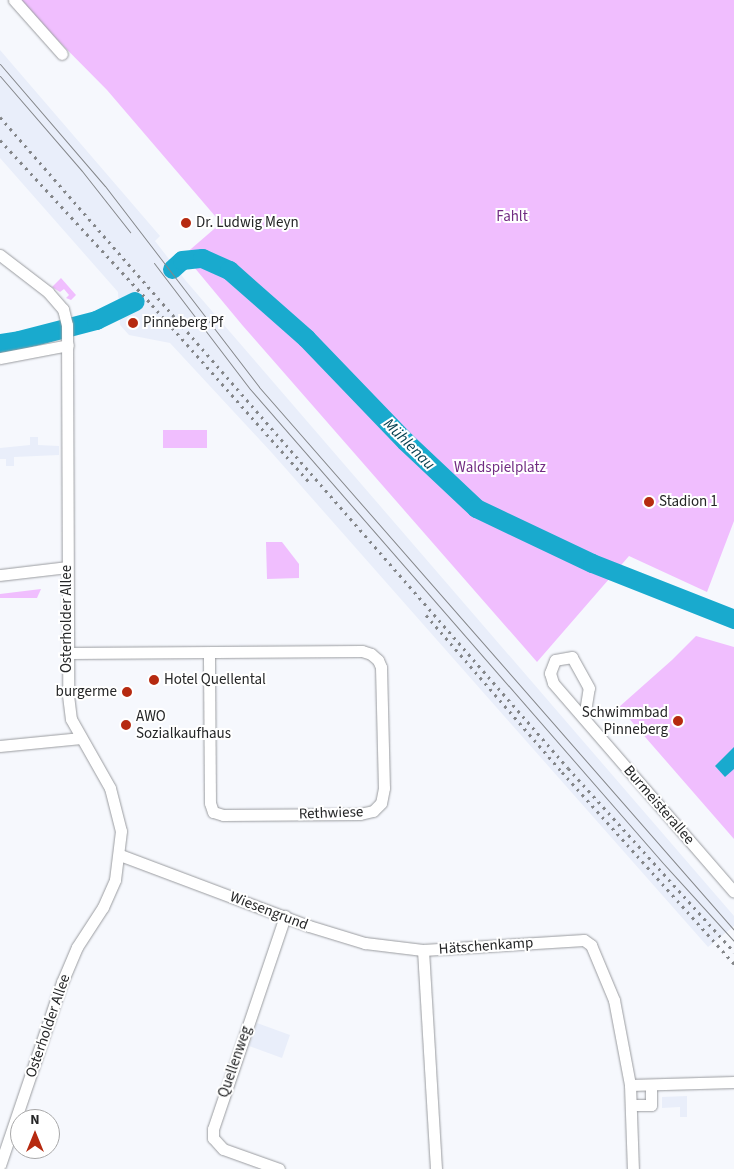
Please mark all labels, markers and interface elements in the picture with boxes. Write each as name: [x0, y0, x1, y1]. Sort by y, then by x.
park label: Fahlt: [496, 208, 528, 226]
place label: Dr. Ludwig Meyn: [196, 214, 299, 232]
marker: Dr. Ludwig Meyn: [180, 217, 192, 229]
place label: Pinneberg Pf: [143, 314, 223, 332]
marker: Pinneberg Pf: [127, 317, 139, 329]
water label: Mühlenau: [379, 414, 439, 474]
park label: Waldspielplatz: [454, 459, 546, 477]
place label: Stadion 1: [659, 493, 718, 511]
marker: Stadion 1: [643, 496, 655, 508]
street label: Osterholder Allee: [58, 565, 76, 673]
place label: Hotel Quellental: [164, 671, 266, 689]
marker: Hotel Quellental: [148, 674, 160, 686]
place label: burgerme: [56, 683, 117, 701]
marker: burgerme: [121, 686, 133, 698]
place label: Schwimmbad Pinneberg: [582, 703, 668, 738]
place label: AWO Sozialkaufhaus: [136, 707, 231, 742]
marker: Schwimmbad Pinneberg: [672, 715, 684, 727]
marker: AWO Sozialkaufhaus: [120, 719, 132, 731]
street label: Burmeisterallee: [620, 762, 698, 848]
street label: Rethwiese: [298, 803, 364, 823]
street label: Wiesengrund: [227, 888, 311, 934]
street label: Hätschenkamp: [438, 934, 534, 958]
street label: Osterholder Allee: [22, 972, 74, 1080]
street label: Quellenweg: [214, 1024, 256, 1100]
north arrow: [10, 1109, 60, 1159]
text: N: [30, 1110, 40, 1130]

